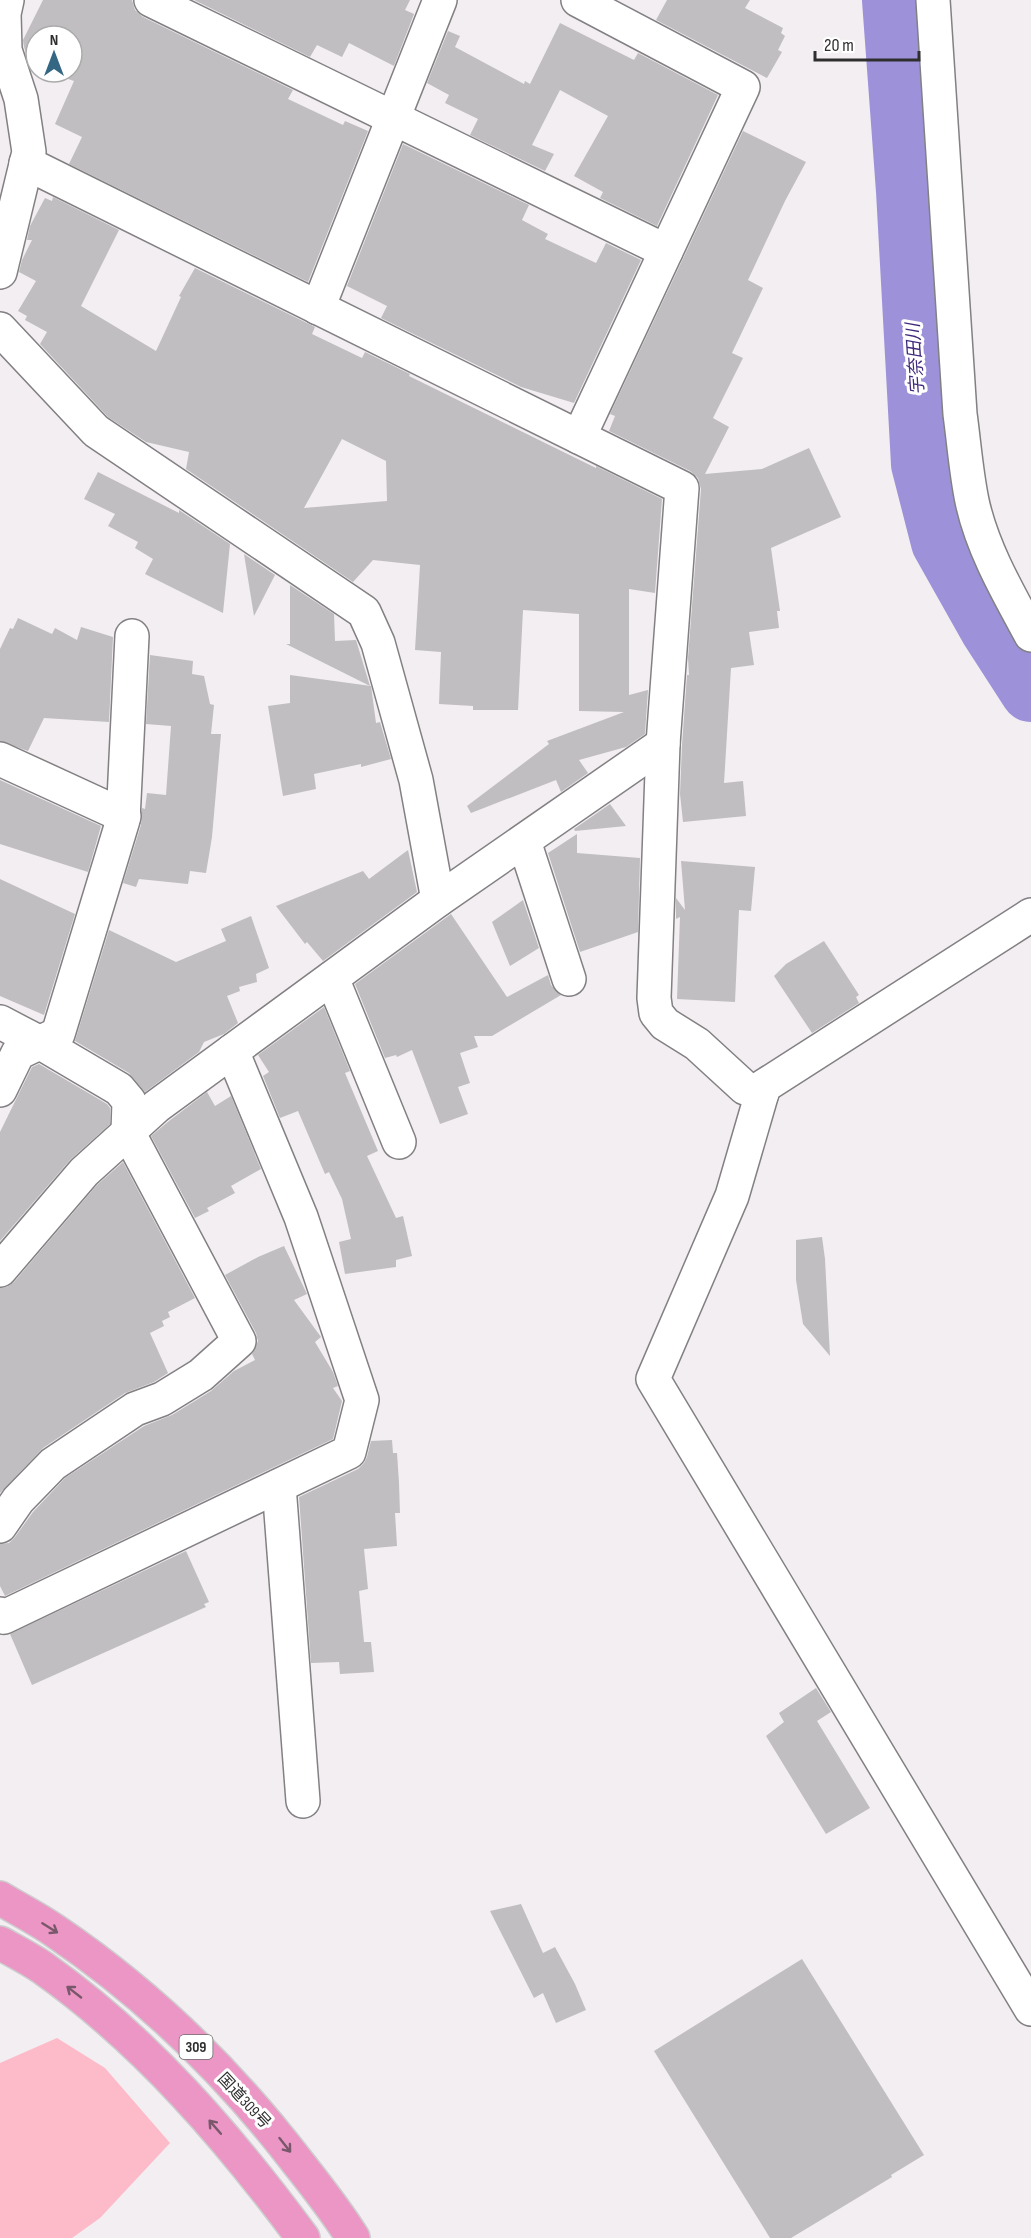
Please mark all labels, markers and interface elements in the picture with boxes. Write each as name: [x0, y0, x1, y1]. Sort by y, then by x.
north arrow: [24, 24, 84, 84]
scale bar: [815, 24, 918, 62]
text: N: [50, 31, 58, 50]
text: 20 m: [824, 35, 854, 56]
water label: 宇奈田川: [902, 320, 928, 396]
one-way arrow: [42, 1921, 59, 1934]
one-way arrow: [66, 1986, 82, 1999]
road number: 309: [180, 2035, 212, 2059]
street label: 国道309号: [213, 2069, 274, 2133]
one-way arrow: [208, 2120, 222, 2135]
one-way arrow: [279, 2137, 291, 2153]

